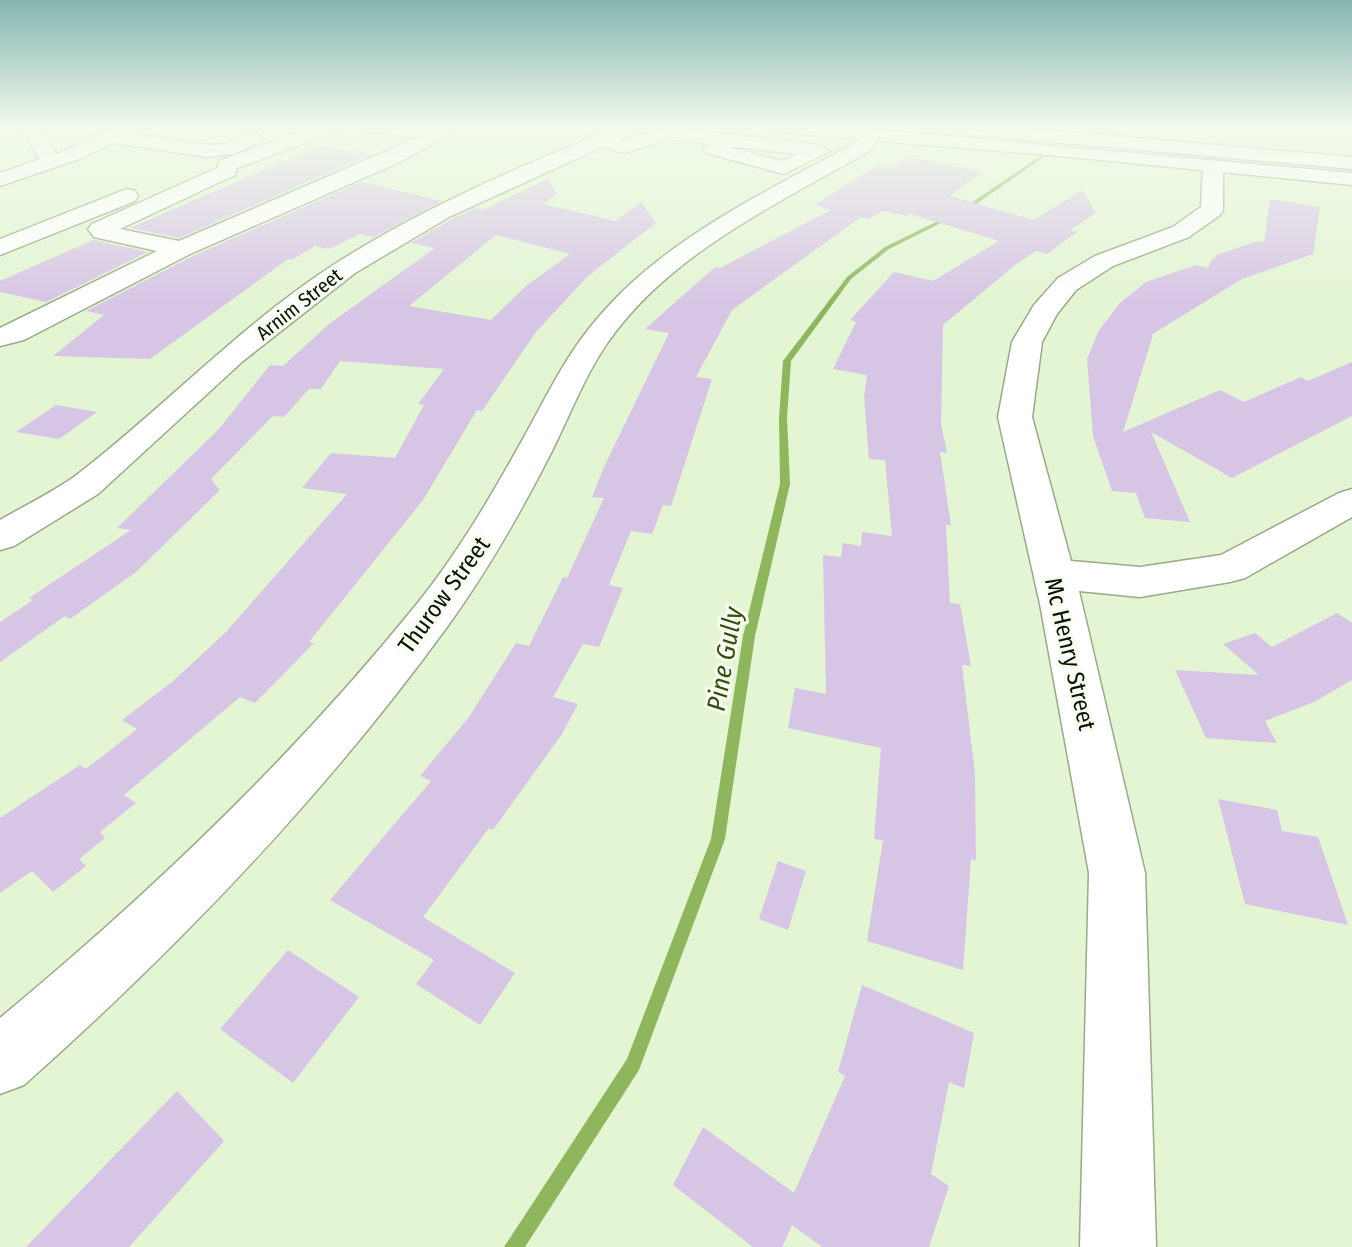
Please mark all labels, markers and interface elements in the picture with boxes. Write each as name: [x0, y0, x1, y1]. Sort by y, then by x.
street label: Arnim Street: [251, 263, 347, 345]
street label: Thurow Street: [392, 531, 496, 659]
street label: Mc Henry Street: [1039, 575, 1101, 733]
water label: Pine Gully: [701, 603, 750, 713]

